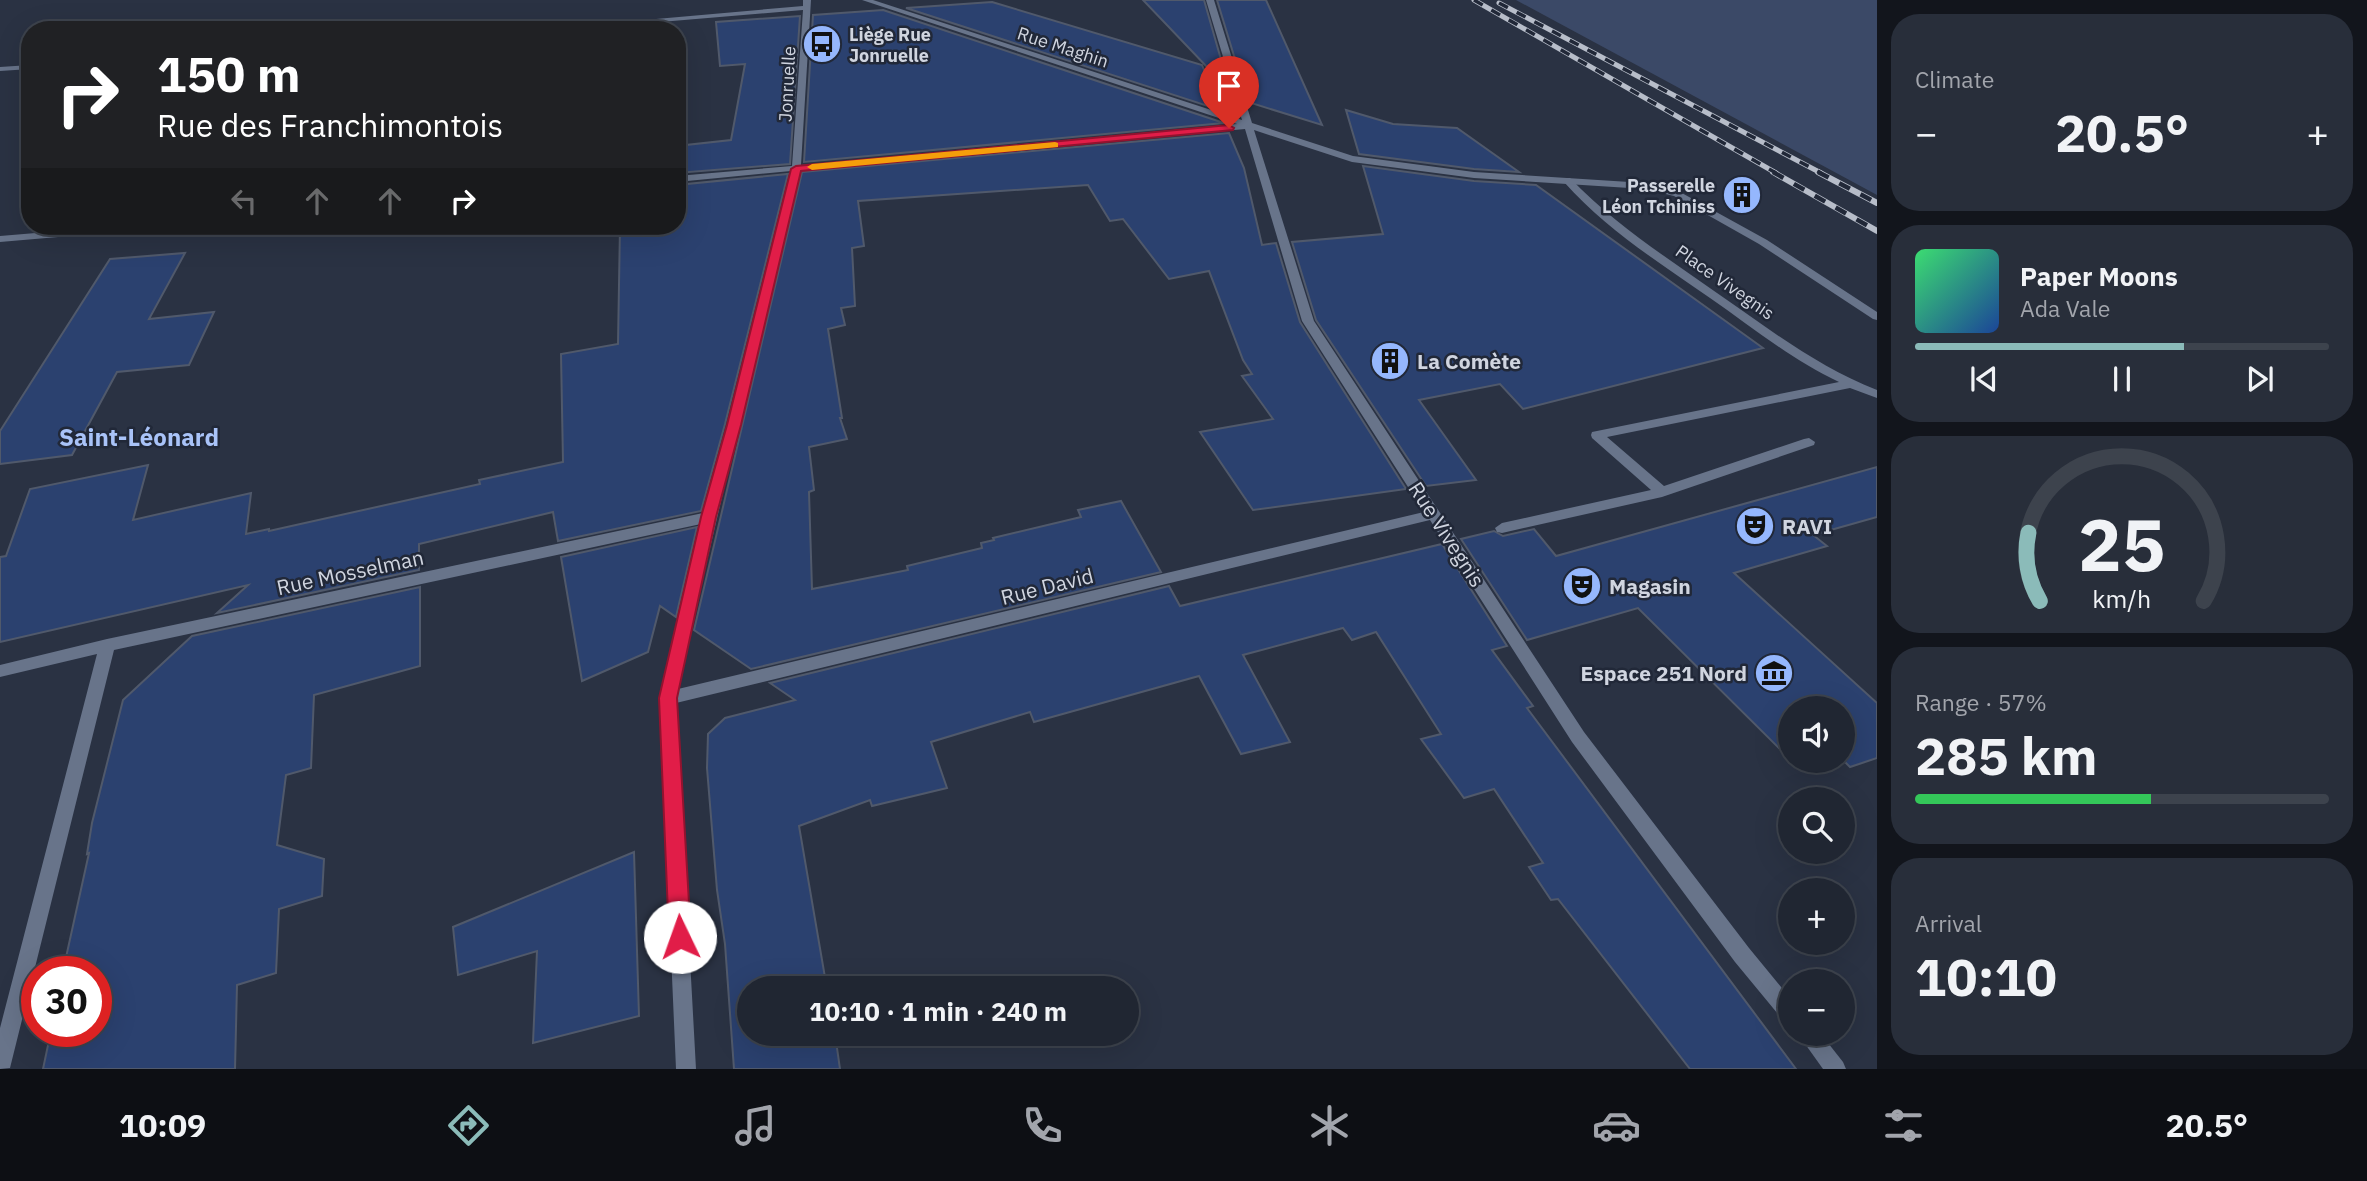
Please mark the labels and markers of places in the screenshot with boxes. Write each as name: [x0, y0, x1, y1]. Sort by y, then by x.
bus stop icon: Liège Rue Jonruelle: [801, 23, 843, 65]
place label: Liège Rue Jonruelle: [849, 23, 931, 67]
pin: [1199, 56, 1259, 128]
place label: Passerelle Léon Tchiniss: [1602, 174, 1715, 218]
building icon: Passerelle Léon Tchiniss: [1721, 174, 1763, 216]
building icon: La Comète: [1369, 340, 1411, 382]
place label: La Comète: [1417, 347, 1521, 375]
theatre icon: RAVI: [1734, 505, 1776, 547]
place label: RAVI: [1782, 512, 1832, 540]
theatre icon: Magasin: [1561, 565, 1603, 607]
place label: Magasin: [1609, 572, 1691, 600]
museum icon: Espace 251 Nord: [1753, 652, 1795, 694]
place label: Espace 251 Nord: [1580, 659, 1747, 687]

